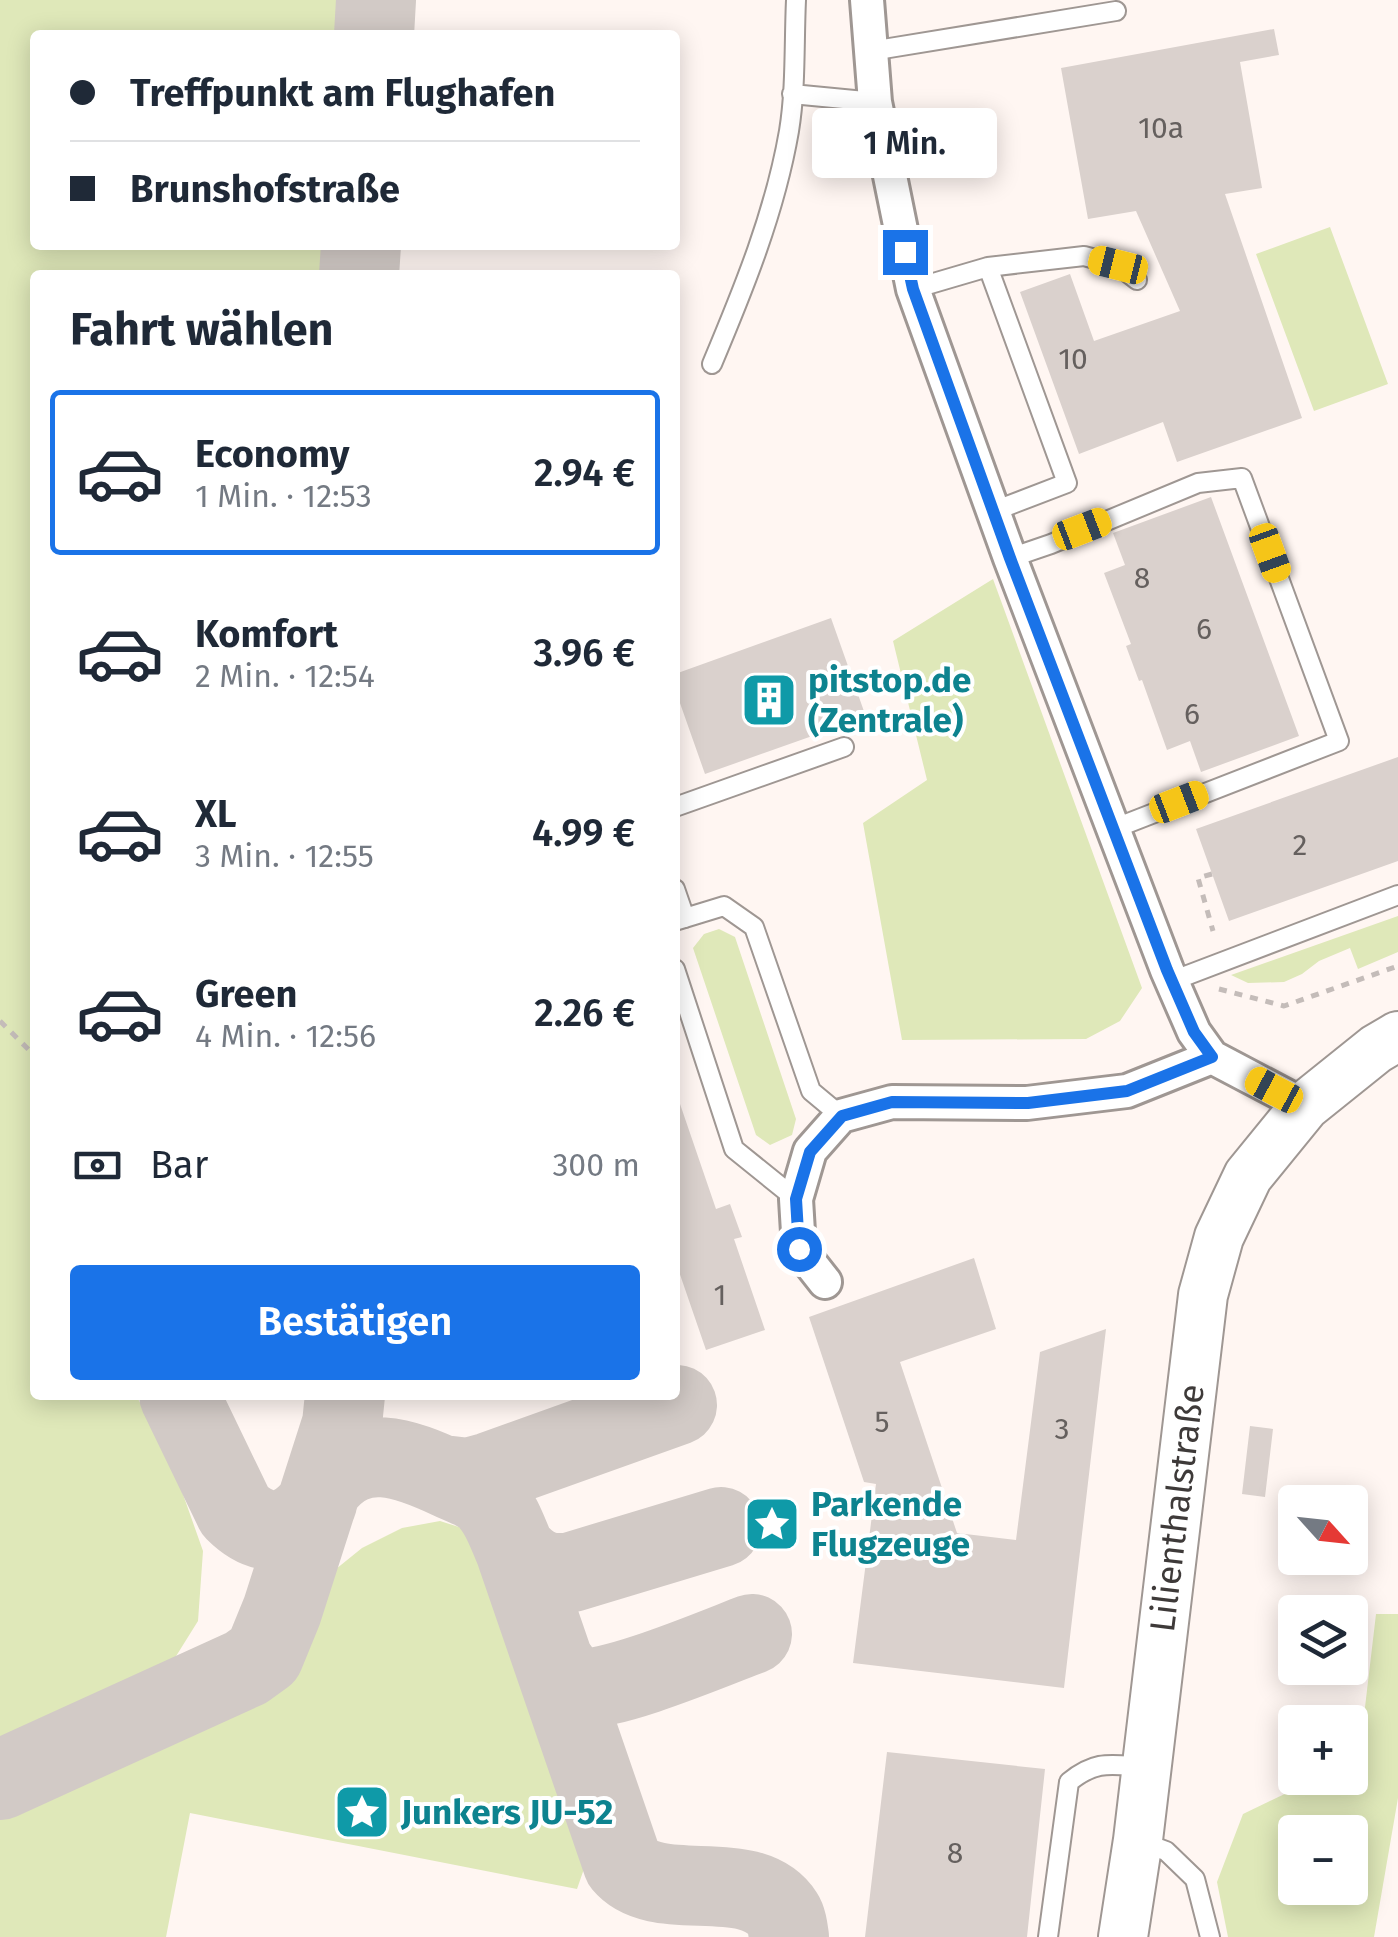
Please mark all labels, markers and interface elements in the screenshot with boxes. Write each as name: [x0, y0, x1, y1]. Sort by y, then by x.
text: Treffpunkt am Flughafen: [130, 70, 555, 116]
callout: 1 Min.: [812, 107, 998, 177]
house number: 10a: [1138, 110, 1184, 146]
text: 1 Min.: [863, 124, 946, 162]
text: Brunshofstraße: [130, 166, 400, 212]
route end: [883, 230, 928, 275]
car: [1085, 243, 1151, 287]
text: Fahrt wählen: [70, 303, 334, 357]
house number: 10: [1058, 341, 1088, 377]
icon: car: [75, 428, 165, 518]
text: Economy: [195, 431, 350, 477]
text: 2.94 €: [534, 450, 635, 496]
text: 1 Min. · 12:53: [195, 477, 372, 515]
car: [1049, 504, 1115, 554]
car: [1246, 520, 1294, 586]
house number: 8: [1134, 560, 1150, 596]
icon: car: [75, 608, 165, 698]
text: Komfort: [195, 611, 338, 657]
house number: 6: [1196, 611, 1212, 647]
text: 3.96 €: [534, 630, 635, 676]
text: 2 Min. · 12:54: [195, 657, 375, 695]
place label: pitstop.de (Zentrale): [808, 659, 971, 741]
building icon: pitstop.de (Zentrale): [739, 670, 799, 730]
house number: 6: [1184, 696, 1200, 732]
car: [1146, 777, 1212, 827]
icon: car: [75, 788, 165, 878]
text: XL: [195, 791, 237, 837]
text: 4.99 €: [532, 810, 635, 856]
house number: 2: [1293, 827, 1307, 863]
text: 3 Min. · 12:55: [195, 837, 374, 875]
icon: car: [75, 968, 165, 1058]
text: Green: [195, 971, 298, 1017]
text: 2.26 €: [534, 990, 635, 1036]
text: 4 Min. · 12:56: [195, 1017, 376, 1055]
car: [1240, 1063, 1308, 1117]
icon: cash: [70, 1138, 125, 1193]
text: Bar: [150, 1142, 208, 1188]
text: 300 m: [552, 1146, 640, 1184]
route start: [777, 1227, 822, 1272]
button: Bestätigen: [70, 1265, 640, 1380]
house number: 1: [714, 1277, 727, 1313]
street label: Lilienthalstraße: [1141, 1382, 1213, 1634]
house number: 5: [874, 1404, 890, 1440]
house number: 3: [1055, 1411, 1069, 1447]
place label: Parkende Flugzeuge: [811, 1483, 970, 1565]
north arrow: [1278, 1485, 1368, 1575]
map controls: [1278, 1485, 1368, 1905]
place icon: Parkende Flugzeuge: [742, 1494, 802, 1554]
button: layers: [1278, 1595, 1368, 1685]
button: +: [1278, 1705, 1368, 1795]
place icon: Junkers JU-52: [332, 1782, 392, 1842]
place label: Junkers JU-52: [400, 1791, 613, 1833]
button: −: [1278, 1815, 1368, 1905]
house number: 8: [947, 1835, 963, 1871]

